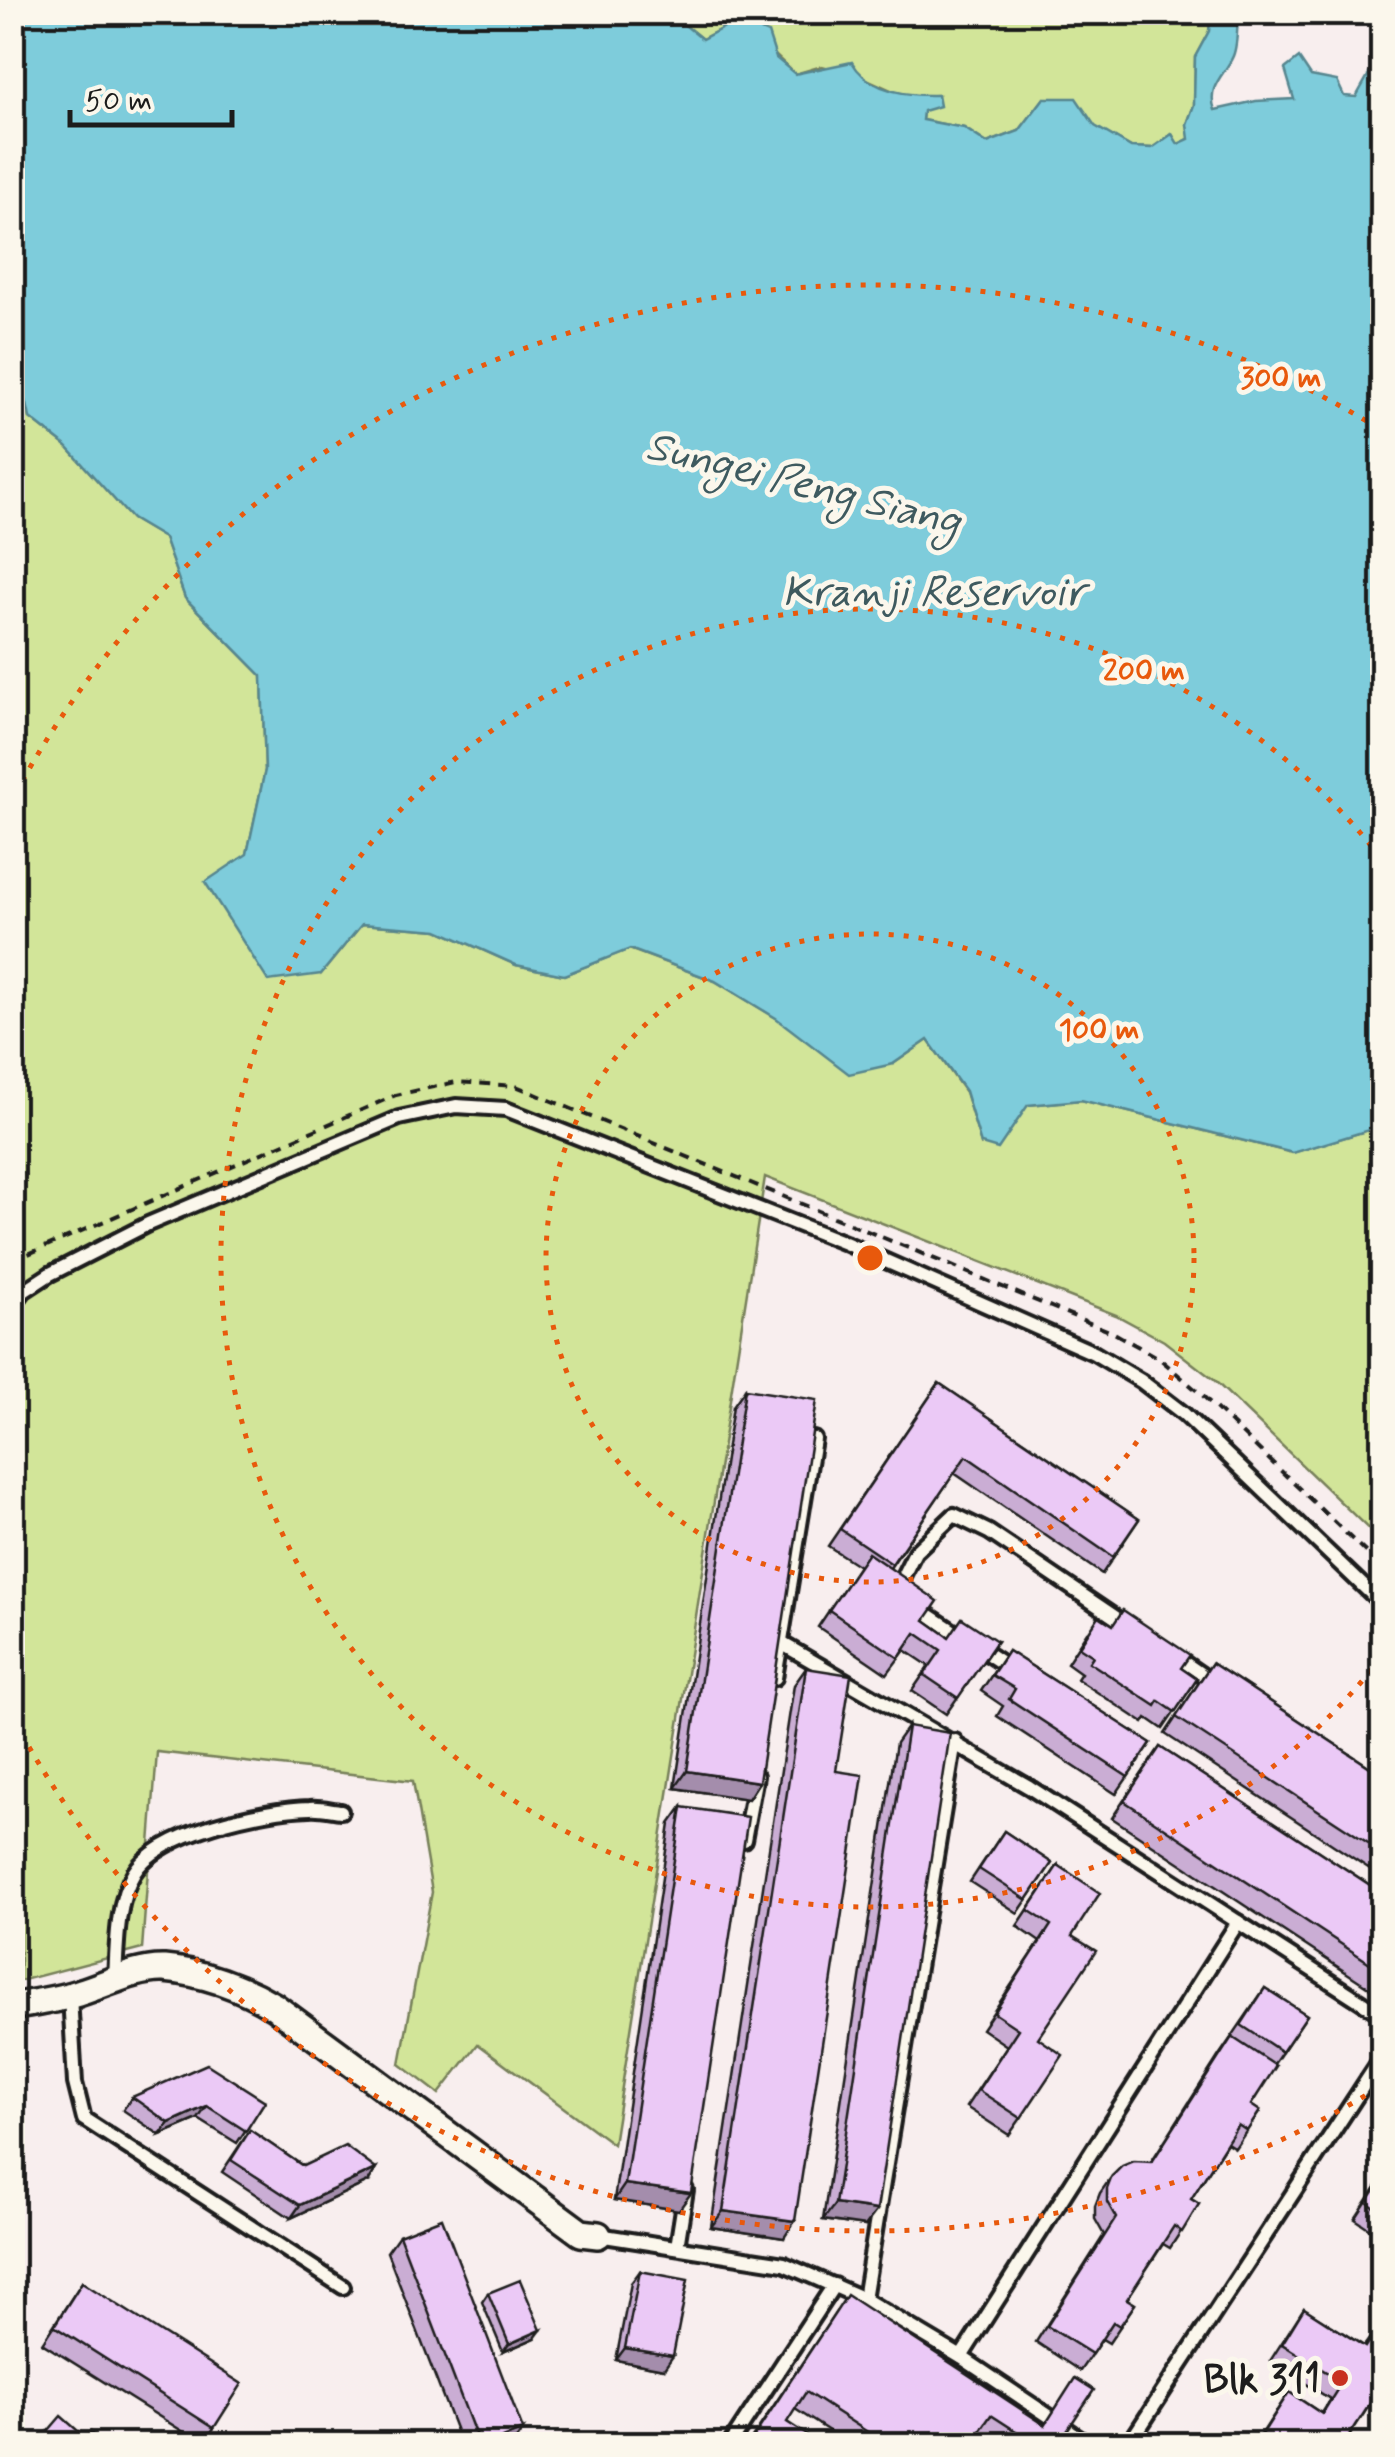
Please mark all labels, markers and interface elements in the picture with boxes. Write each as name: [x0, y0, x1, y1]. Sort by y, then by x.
scale bar: [70, 65, 232, 127]
text: 50 m: [85, 82, 152, 121]
text: 300 m: [1241, 359, 1321, 398]
water label: Sungei Peng Siang: [639, 420, 968, 555]
water label: Kranji Reservoir: [783, 566, 1091, 621]
text: 200 m: [1103, 652, 1185, 691]
text: 100 m: [1059, 1011, 1139, 1050]
centre of rings: [852, 1240, 888, 1276]
place label: Blk 311: [1203, 2355, 1320, 2407]
marker: Blk 311: [1329, 2367, 1351, 2389]

